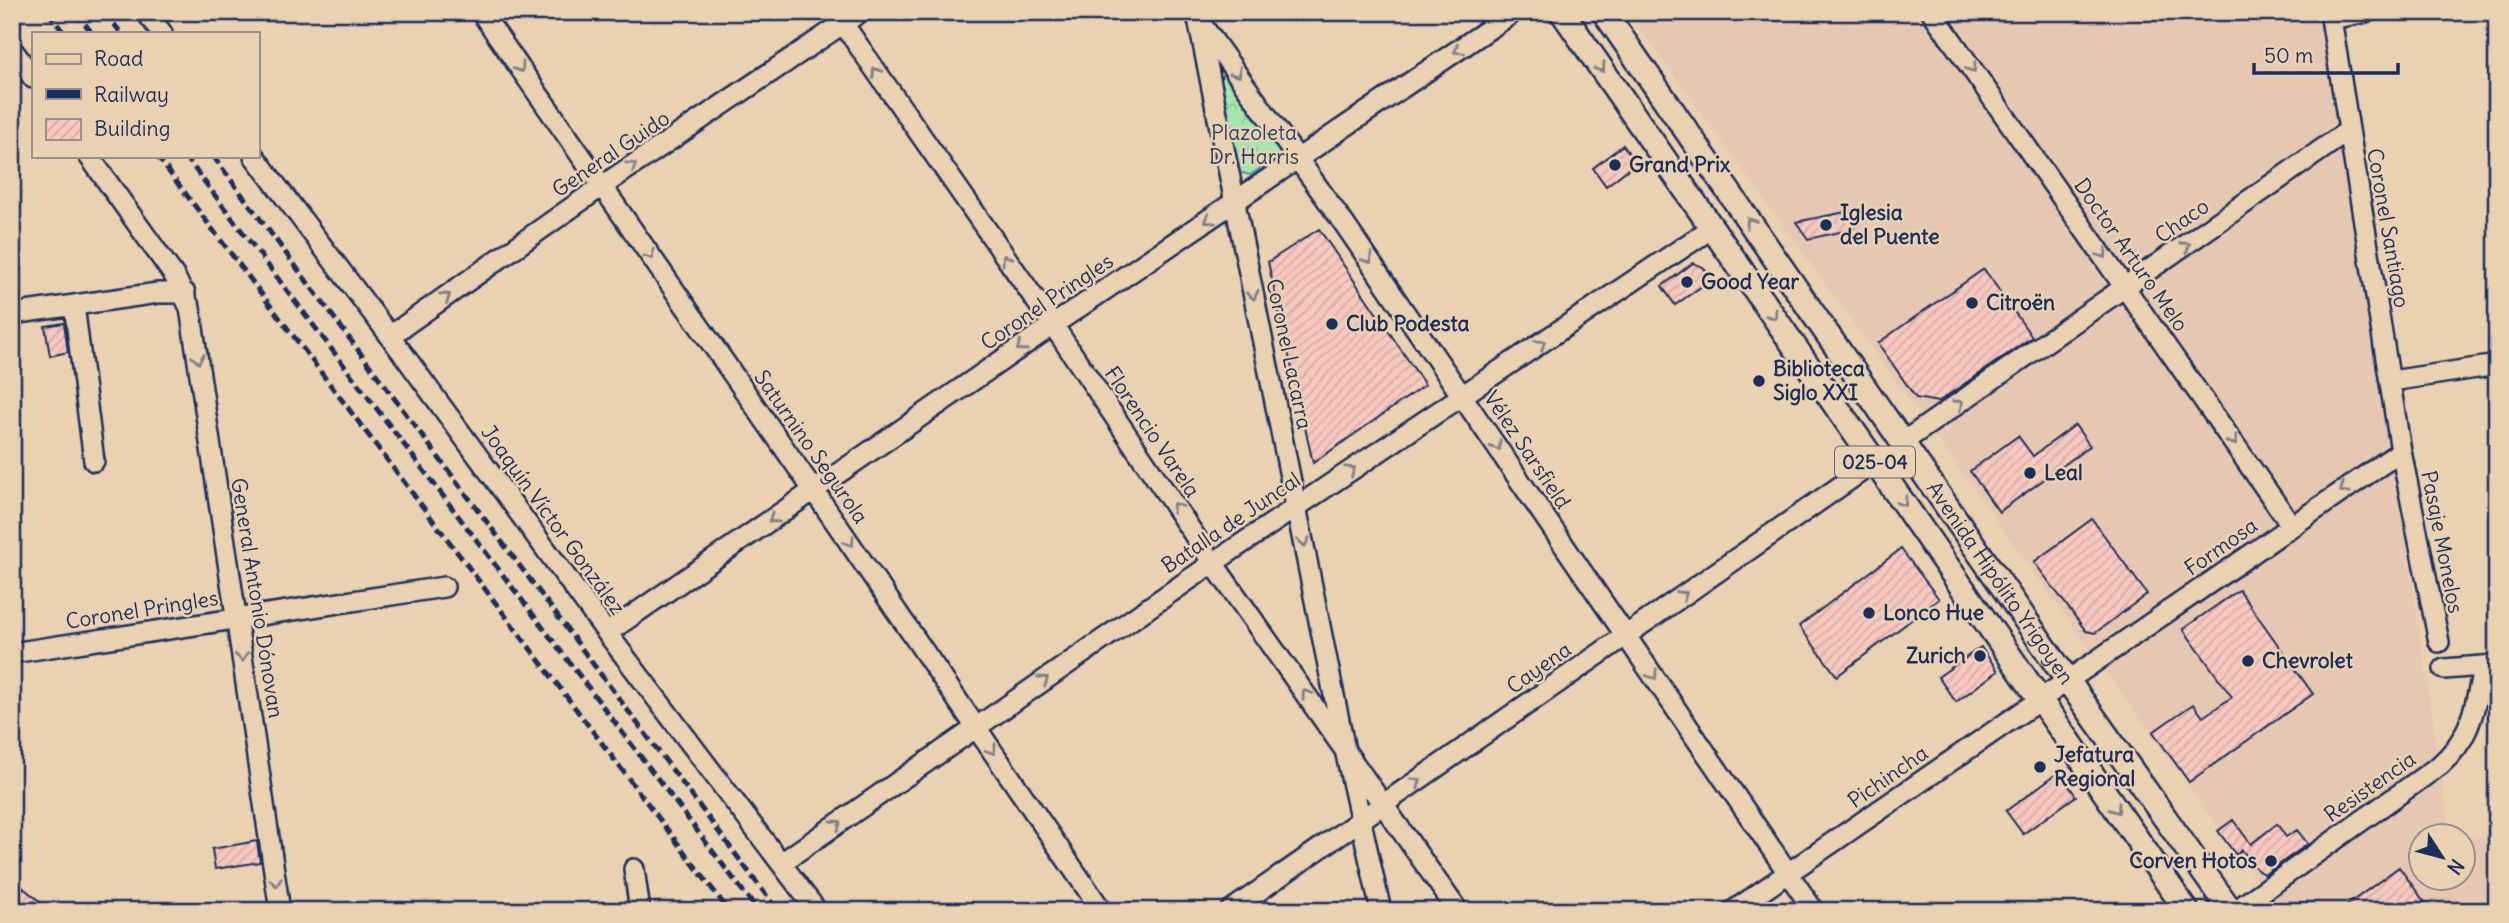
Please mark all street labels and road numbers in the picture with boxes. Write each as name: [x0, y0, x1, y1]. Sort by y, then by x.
street label: General Guido: [547, 104, 675, 203]
street label: Coronel Santiago: [2361, 146, 2416, 310]
street label: Doctor Arturo Melo: [2068, 173, 2194, 337]
street label: Chaco: [2149, 192, 2214, 249]
street label: Coronel Pringles: [975, 247, 1118, 356]
street label: Coronel Lacarra: [1260, 276, 1319, 432]
street label: Florencio Varela: [1099, 361, 1206, 502]
street label: Saturnino Segurola: [748, 365, 874, 529]
street label: Vélez Sarsfield: [1478, 386, 1577, 514]
street label: Joaquín Víctor González: [475, 419, 631, 620]
road number: 025-04: [1835, 446, 1915, 477]
street label: Batalla de Juncal: [1156, 466, 1305, 579]
street label: Pasaje Monelos: [2415, 468, 2470, 616]
street label: General Antonio Dónovan: [225, 476, 290, 720]
street label: Avenida Hipólito Yrigoyen: [1921, 476, 2080, 689]
street label: Formosa: [2179, 512, 2262, 581]
street label: Coronel Pringles: [64, 584, 220, 635]
street label: Cayena: [1501, 636, 1576, 700]
street label: Pichincha: [1842, 739, 1933, 814]
street label: Resistencia: [2319, 745, 2421, 828]

